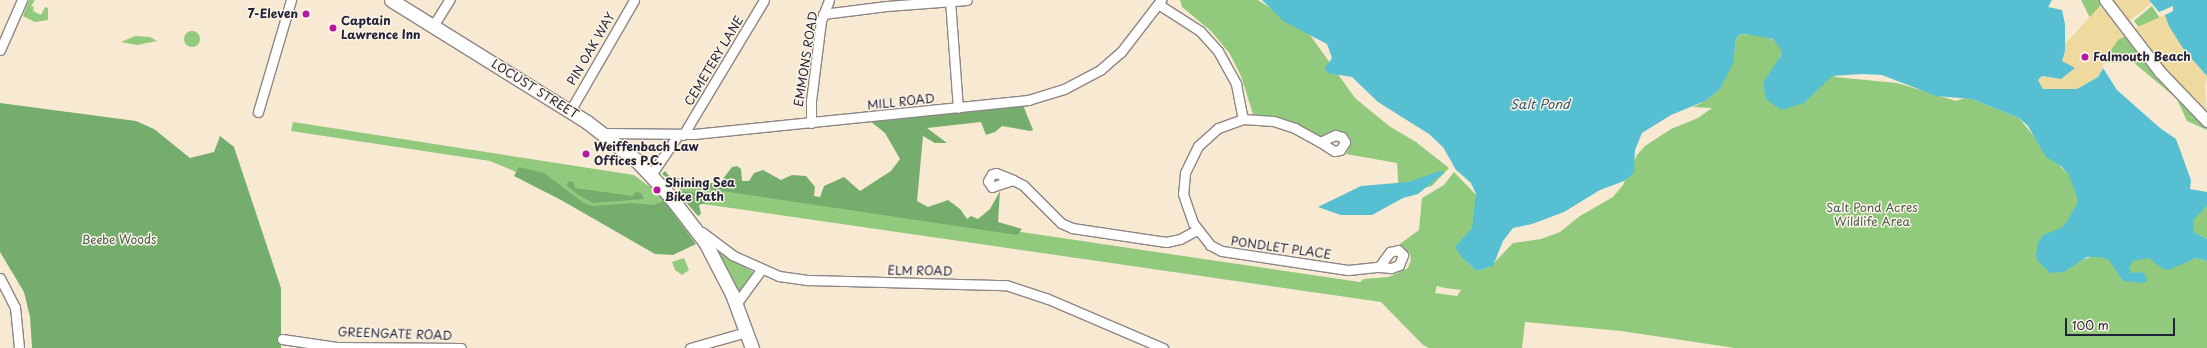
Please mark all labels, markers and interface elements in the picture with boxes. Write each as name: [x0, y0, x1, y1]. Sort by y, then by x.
place label: 7-Eleven: [248, 7, 298, 21]
marker: 7-Eleven: [301, 9, 311, 19]
street label: PIN OAK WAY: [564, 9, 618, 89]
street label: EMMONS ROAD: [791, 10, 821, 108]
street label: CEMETERY LANE: [681, 13, 747, 109]
place label: Captain Lawrence Inn: [341, 14, 421, 42]
marker: Captain Lawrence Inn: [328, 23, 338, 33]
place label: Falmouth Beach: [2093, 50, 2191, 64]
marker: Falmouth Beach: [2080, 52, 2090, 62]
street label: LOCUST STREET: [489, 56, 581, 122]
street label: MILL ROAD: [866, 91, 936, 113]
water label: Salt Pond: [1510, 96, 1570, 112]
place label: Weiffenbach Law Offices P.C.: [594, 140, 699, 168]
marker: Weiffenbach Law Offices P.C.: [581, 149, 591, 159]
place label: Shining Sea Bike Path: [665, 176, 736, 204]
marker: Shining Sea Bike Path: [652, 185, 662, 195]
park label: Salt Pond Acres Wildlife Area: [1826, 201, 1918, 229]
park label: Beebe Woods: [81, 233, 157, 247]
street label: PONDLET PLACE: [1230, 234, 1332, 262]
street label: ELM ROAD: [887, 263, 953, 279]
scale bar: [2067, 310, 2177, 336]
text: 100 m: [2072, 316, 2109, 334]
street label: GREENGATE ROAD: [337, 325, 453, 343]

